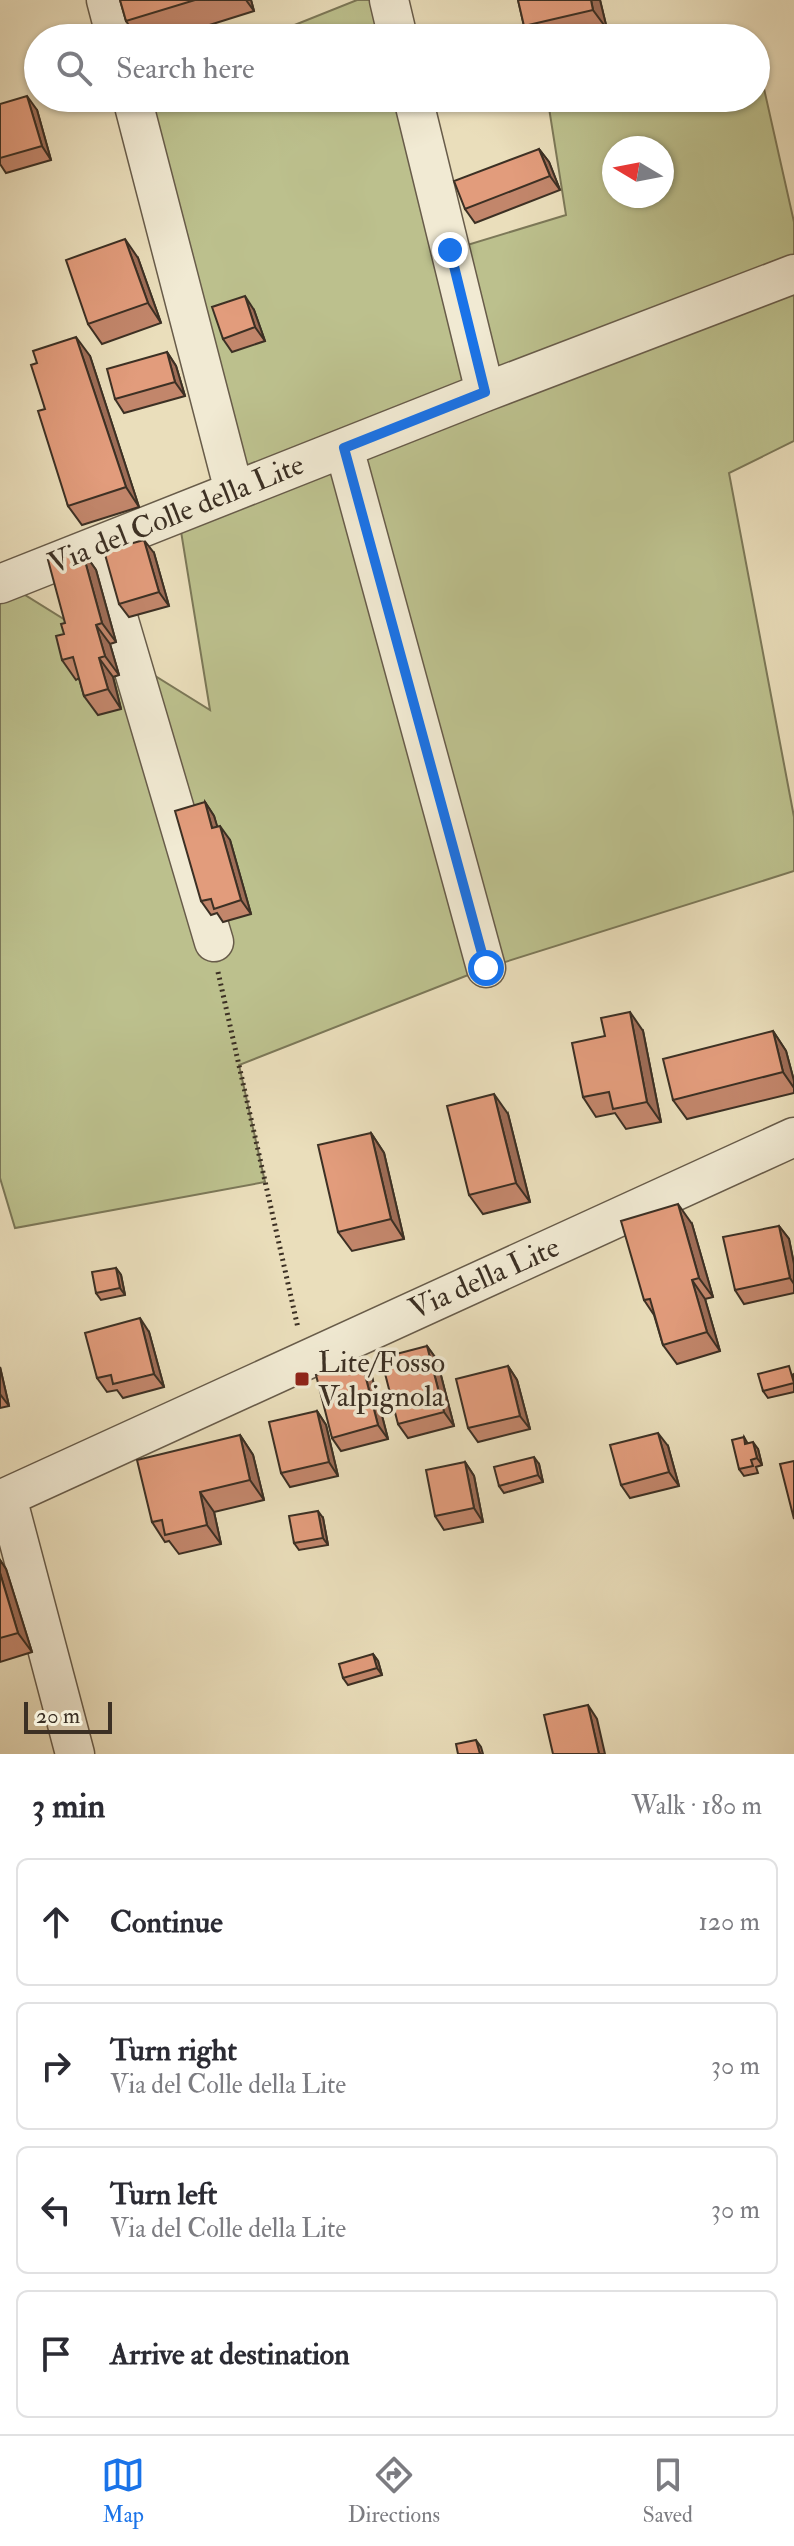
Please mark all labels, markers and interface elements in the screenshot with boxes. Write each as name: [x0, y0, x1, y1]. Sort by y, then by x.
search box: [24, 24, 770, 112]
icon: search: [52, 46, 96, 90]
text: Search here: [116, 50, 255, 87]
north arrow: [602, 136, 674, 208]
route end: [432, 232, 468, 268]
street label: Via del Colle della Lite: [43, 446, 309, 582]
route start: [468, 950, 504, 986]
street label: Via della Lite: [403, 1228, 565, 1328]
place label: Lite/Fosso Valpignola: [318, 1344, 445, 1415]
marker: Lite/Fosso Valpignola: [293, 1370, 311, 1388]
scale bar: [24, 1698, 112, 1734]
text: 20 m: [36, 1702, 80, 1730]
text: 3 min: [32, 1785, 105, 1828]
text: Walk · 180 m: [632, 1790, 762, 1822]
icon: ahead: [34, 1900, 78, 1944]
text: Continue: [110, 1904, 223, 1941]
text: 120 m: [699, 1906, 760, 1938]
text: Turn right: [110, 2032, 237, 2069]
icon: right: [34, 2044, 78, 2088]
text: 30 m: [711, 2050, 760, 2082]
text: Via del Colle della Lite: [110, 2069, 346, 2101]
text: Turn left: [110, 2176, 217, 2213]
icon: left: [34, 2188, 78, 2232]
text: 30 m: [711, 2194, 760, 2226]
text: Via del Colle della Lite: [110, 2213, 346, 2245]
icon: arrive: [34, 2332, 78, 2376]
text: Arrive at destination: [110, 2336, 350, 2373]
tab: Map: [101, 2453, 145, 2529]
tab: Directions: [348, 2453, 440, 2529]
tab: Saved: [643, 2453, 693, 2529]

